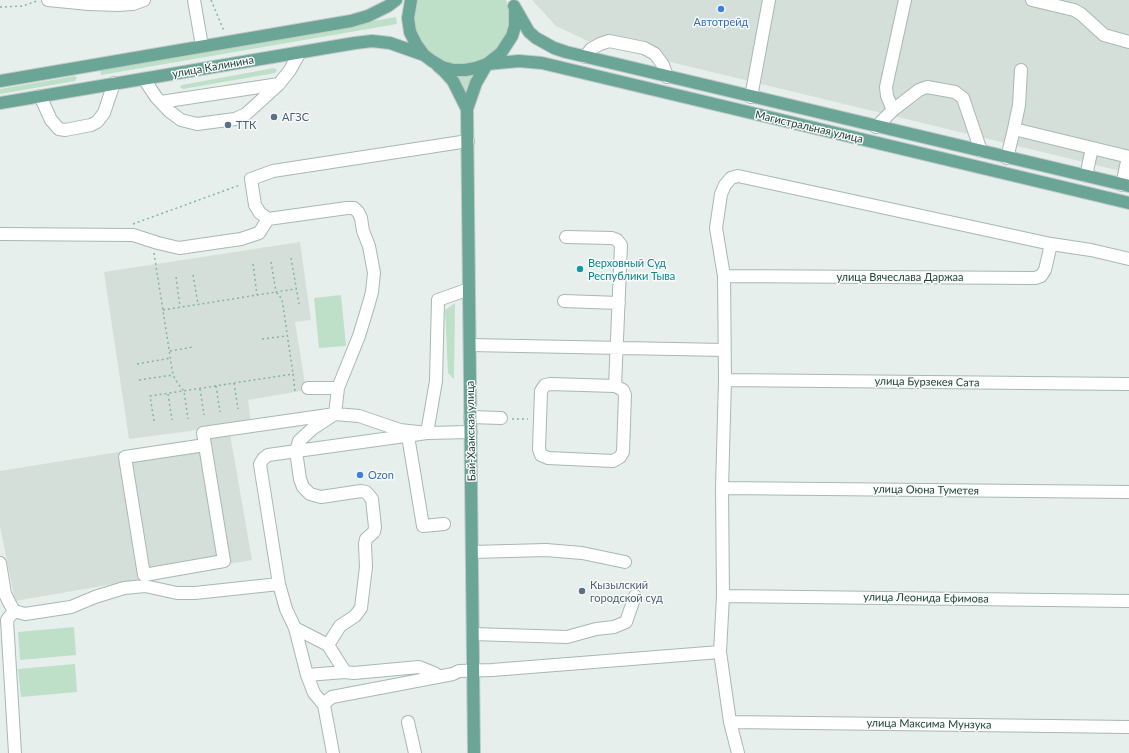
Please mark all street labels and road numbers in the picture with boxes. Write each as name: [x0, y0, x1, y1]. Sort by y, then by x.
street label: улица Калинина: [171, 53, 255, 81]
street label: Магистральная улица: [754, 108, 864, 146]
street label: улица Вячеслава Даржаа: [836, 270, 964, 284]
street label: улица Бурзекея Сата: [874, 374, 980, 390]
street label: Бай-Хаакская улица: [464, 381, 478, 481]
street label: улица Оюна Туметея: [873, 482, 979, 498]
street label: улица Леонида Ефимова: [863, 590, 989, 606]
street label: улица Максима Мунзука: [866, 716, 992, 732]

